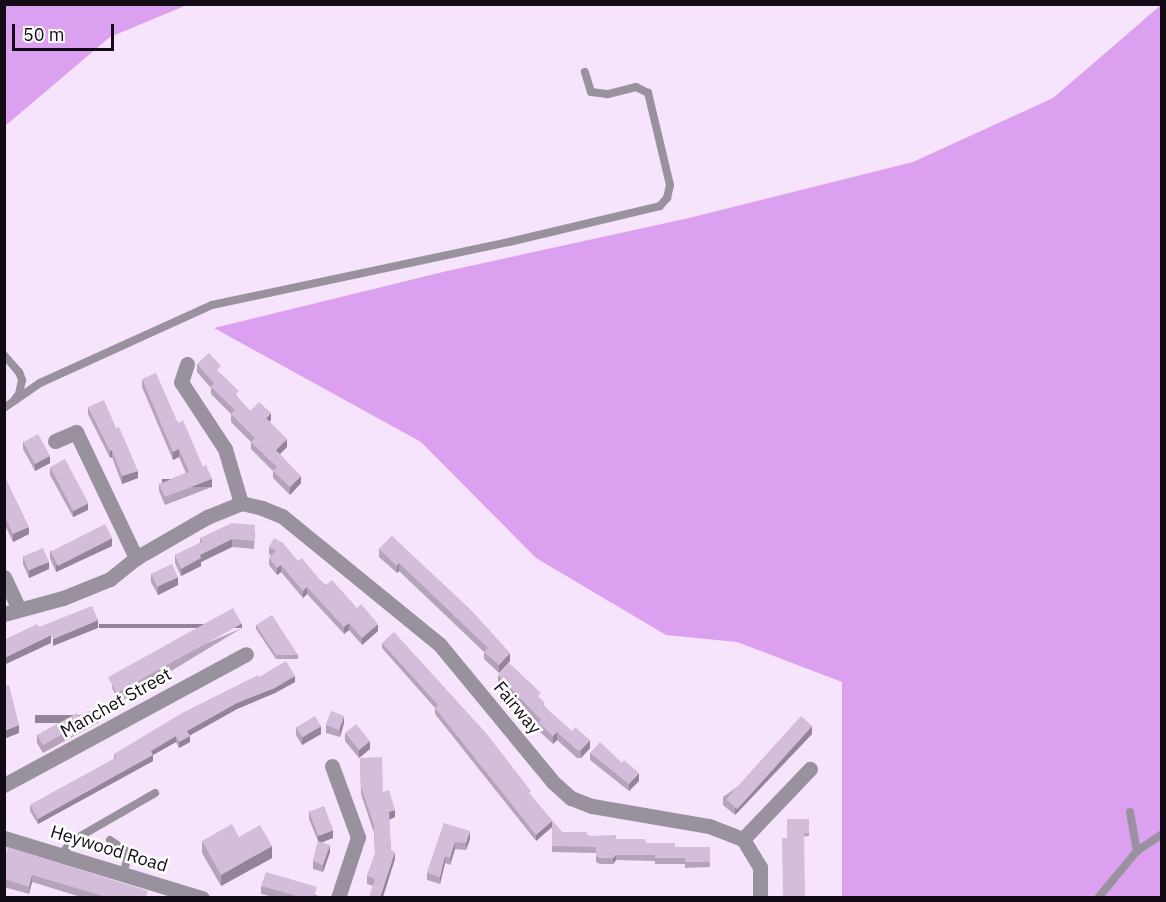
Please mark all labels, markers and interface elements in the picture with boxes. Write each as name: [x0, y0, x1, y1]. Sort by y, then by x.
scale bar: [15, 12, 117, 50]
text: 50 m: [23, 23, 65, 46]
street label: Manchet Street: [57, 664, 175, 742]
street label: Fairway: [489, 677, 545, 739]
street label: Heywood Road: [48, 821, 170, 877]

